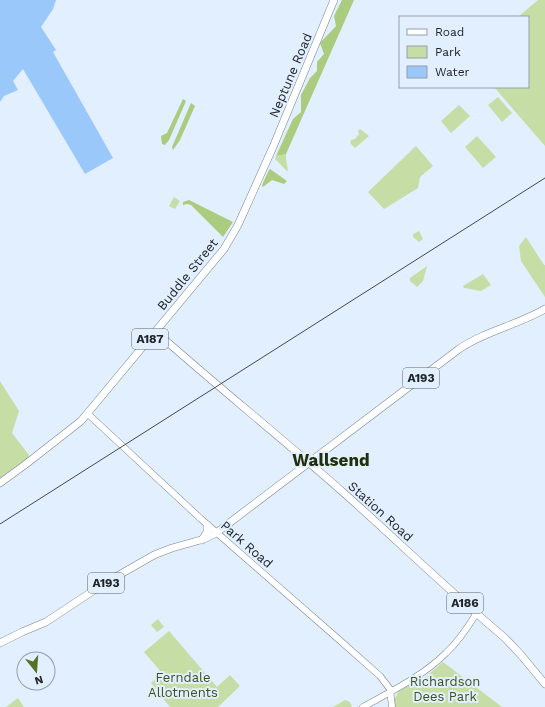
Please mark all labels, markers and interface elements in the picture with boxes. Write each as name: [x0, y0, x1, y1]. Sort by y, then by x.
legend: [399, 16, 529, 88]
text: Road: [435, 25, 464, 39]
street label: Neptune Road: [266, 31, 315, 120]
text: Park: [435, 45, 461, 59]
text: Water: [435, 65, 470, 79]
street label: Buddle Street: [154, 235, 221, 313]
road number: A187: [132, 329, 168, 349]
road number: A193: [403, 368, 439, 388]
district label: Wallsend: [292, 450, 370, 470]
street label: Station Road: [345, 478, 416, 544]
street label: Park Road: [218, 518, 276, 571]
road number: A193: [88, 573, 124, 593]
road number: A186: [447, 593, 483, 613]
north arrow: [16, 651, 56, 691]
park label: Ferndale Allotments: [148, 670, 218, 700]
text: N: [33, 673, 45, 687]
park label: Richardson Dees Park: [410, 674, 480, 704]

